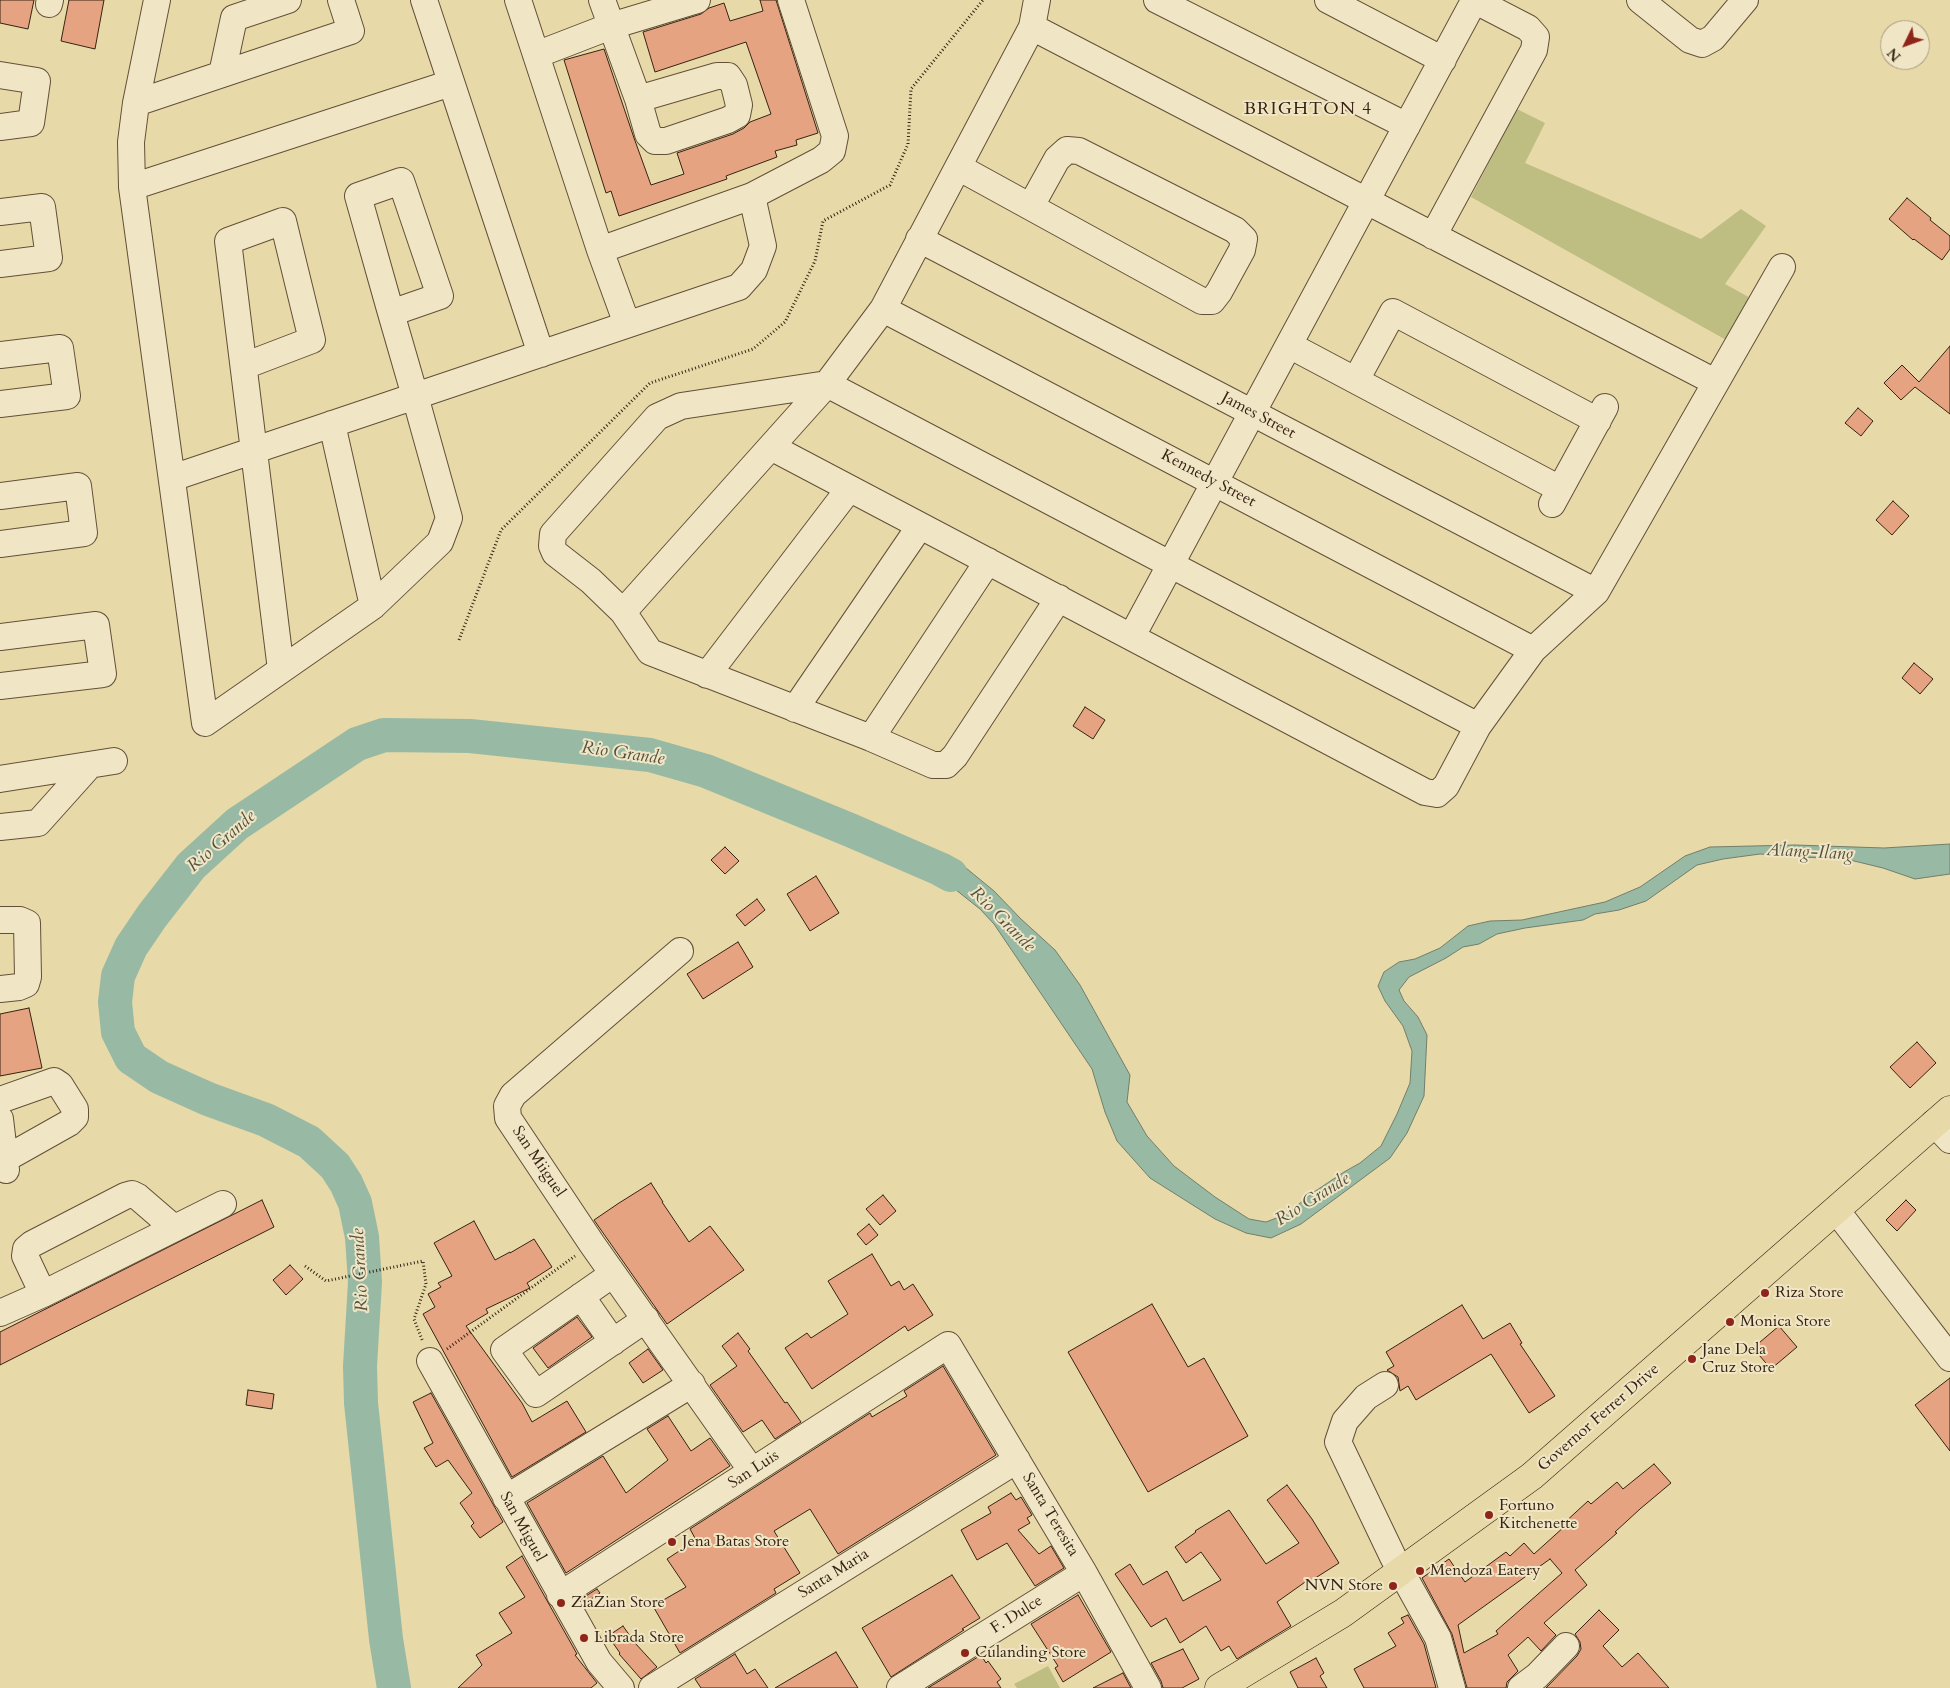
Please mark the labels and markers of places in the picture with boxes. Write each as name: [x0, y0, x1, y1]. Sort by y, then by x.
place label: Riza Store: [1775, 1283, 1844, 1303]
marker: Riza Store: [1759, 1287, 1771, 1299]
place label: Monica Store: [1740, 1312, 1831, 1332]
marker: Monica Store: [1724, 1316, 1736, 1328]
place label: Jane Dela Cruz Store: [1702, 1340, 1775, 1378]
marker: Jane Dela Cruz Store: [1686, 1353, 1698, 1365]
place label: Fortuno Kitchenette: [1499, 1496, 1578, 1534]
marker: Fortuno Kitchenette: [1483, 1509, 1495, 1521]
place label: Jena Batas Store: [682, 1532, 789, 1552]
marker: Jena Batas Store: [666, 1536, 678, 1548]
place label: Mendoza Eatery: [1430, 1561, 1540, 1581]
marker: Mendoza Eatery: [1414, 1565, 1426, 1577]
place label: NVN Store: [1305, 1576, 1383, 1596]
marker: NVN Store: [1387, 1580, 1399, 1592]
place label: ZiaZian Store: [571, 1593, 665, 1613]
marker: ZiaZian Store: [555, 1597, 567, 1609]
place label: Librada Store: [594, 1628, 684, 1648]
marker: Librada Store: [578, 1632, 590, 1644]
place label: Culanding Store: [975, 1643, 1086, 1663]
marker: Culanding Store: [959, 1647, 971, 1659]

